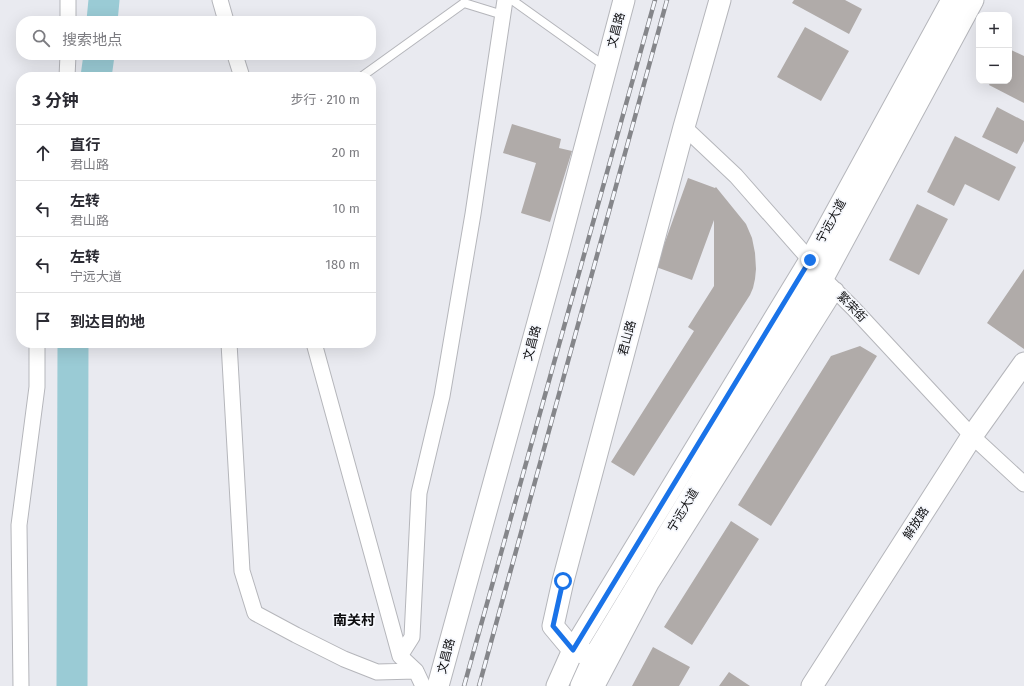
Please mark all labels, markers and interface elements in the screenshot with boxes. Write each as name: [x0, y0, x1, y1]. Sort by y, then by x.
street label: 文昌路: [605, 11, 627, 49]
map controls: [976, 12, 1012, 84]
button: +: [976, 12, 1012, 48]
search box: [16, 16, 376, 60]
icon: search: [30, 27, 52, 49]
text: 搜索地点: [62, 31, 122, 49]
button: −: [976, 48, 1012, 84]
text: 3 分钟: [32, 90, 79, 111]
text: 步行 · 210 m: [290, 92, 360, 107]
text: 直行: [70, 136, 100, 154]
icon: ahead: [32, 142, 54, 164]
text: 20 m: [332, 145, 360, 160]
text: 君山路: [70, 157, 109, 172]
text: 左转: [70, 192, 100, 210]
street label: 宁远大道: [813, 197, 849, 245]
icon: left: [32, 198, 54, 220]
text: 10 m: [333, 201, 360, 216]
text: 君山路: [70, 213, 109, 228]
text: 左转: [70, 248, 100, 266]
route end: [801, 251, 819, 269]
icon: left: [32, 254, 54, 276]
text: 180 m: [325, 257, 360, 272]
text: 宁远大道: [70, 269, 122, 284]
street label: 繁荣街: [834, 289, 870, 325]
icon: arrive: [32, 310, 54, 332]
text: 到达目的地: [70, 313, 145, 331]
street label: 君山路: [616, 319, 638, 357]
street label: 文昌路: [521, 324, 543, 362]
street label: 宁远大道: [665, 486, 701, 534]
street label: 解放路: [900, 504, 932, 542]
route start: [554, 572, 572, 590]
district label: 南关村: [333, 612, 375, 629]
street label: 文昌路: [435, 637, 457, 675]

